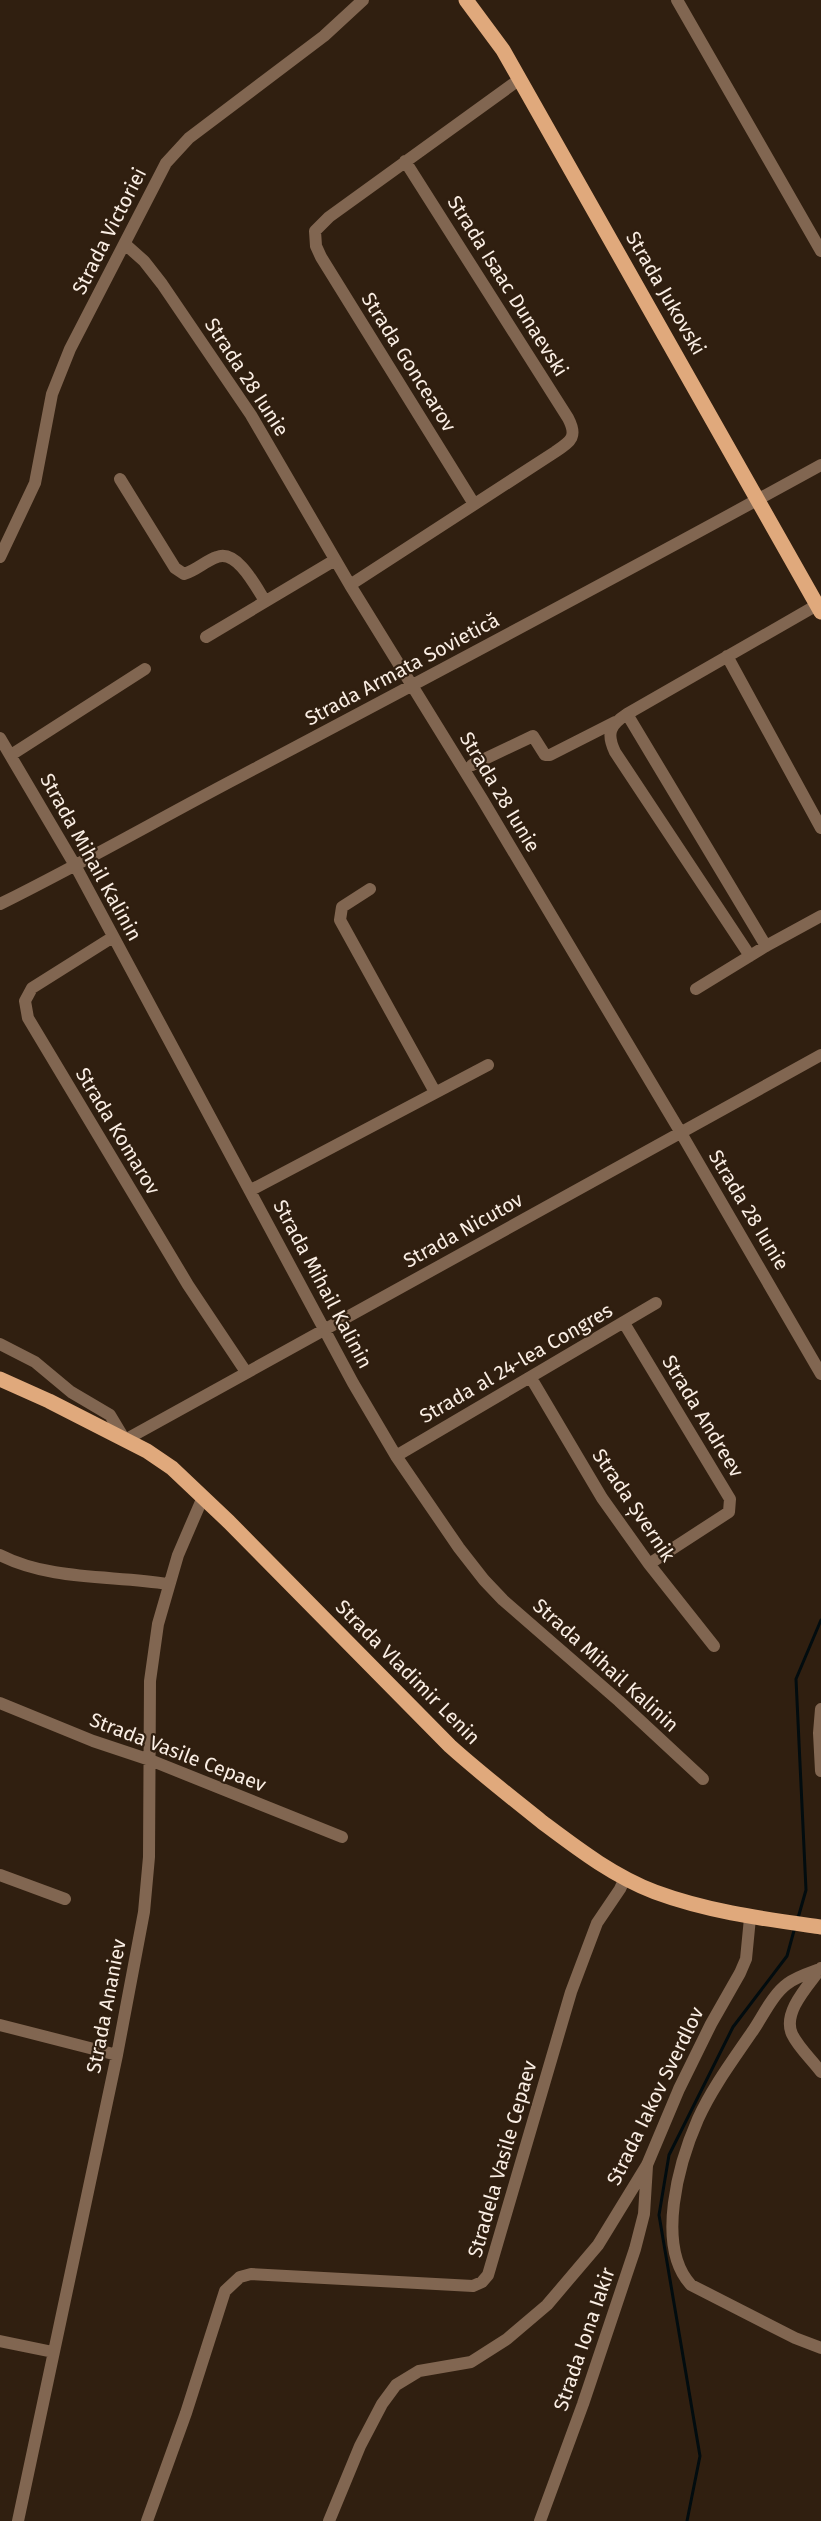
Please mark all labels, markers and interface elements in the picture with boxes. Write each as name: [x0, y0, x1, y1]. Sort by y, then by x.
street label: Strada Victoriei: [67, 164, 151, 298]
street label: Strada Isaac Dunaevski: [443, 191, 573, 381]
street label: Strada Jukovski: [621, 227, 711, 359]
street label: Strada Goncearov: [357, 288, 462, 436]
street label: Strada 28 Iunie: [200, 313, 294, 441]
street label: Strada Armata Sovietică: [301, 608, 503, 730]
street label: Strada 28 Iunie: [455, 727, 545, 857]
street label: Strada Mihail Kalinin: [35, 769, 147, 945]
street label: Strada Komarov: [71, 1063, 165, 1199]
street label: Strada 28 Iunie: [704, 1145, 794, 1275]
street label: Strada Nicutov: [399, 1187, 527, 1273]
street label: Strada Mihail Kalinin: [268, 1196, 378, 1372]
street label: Strada al 24-lea Congres: [415, 1298, 617, 1428]
street label: Strada Andreev: [657, 1351, 749, 1481]
street label: Strada Șvernik: [587, 1444, 681, 1567]
street label: Strada Mihail Kalinin: [528, 1593, 684, 1737]
street label: Strada Vladimir Lenin: [331, 1595, 485, 1749]
street label: Strada Vasile Cepaev: [86, 1707, 270, 1797]
street label: Strada Ananiev: [81, 1937, 131, 2075]
street label: Strada Iakov Sverdlov: [601, 2003, 709, 2189]
street label: Stradela Vasile Cepaev: [462, 2058, 542, 2260]
street label: Strada Iona Iakir: [548, 2264, 620, 2414]

